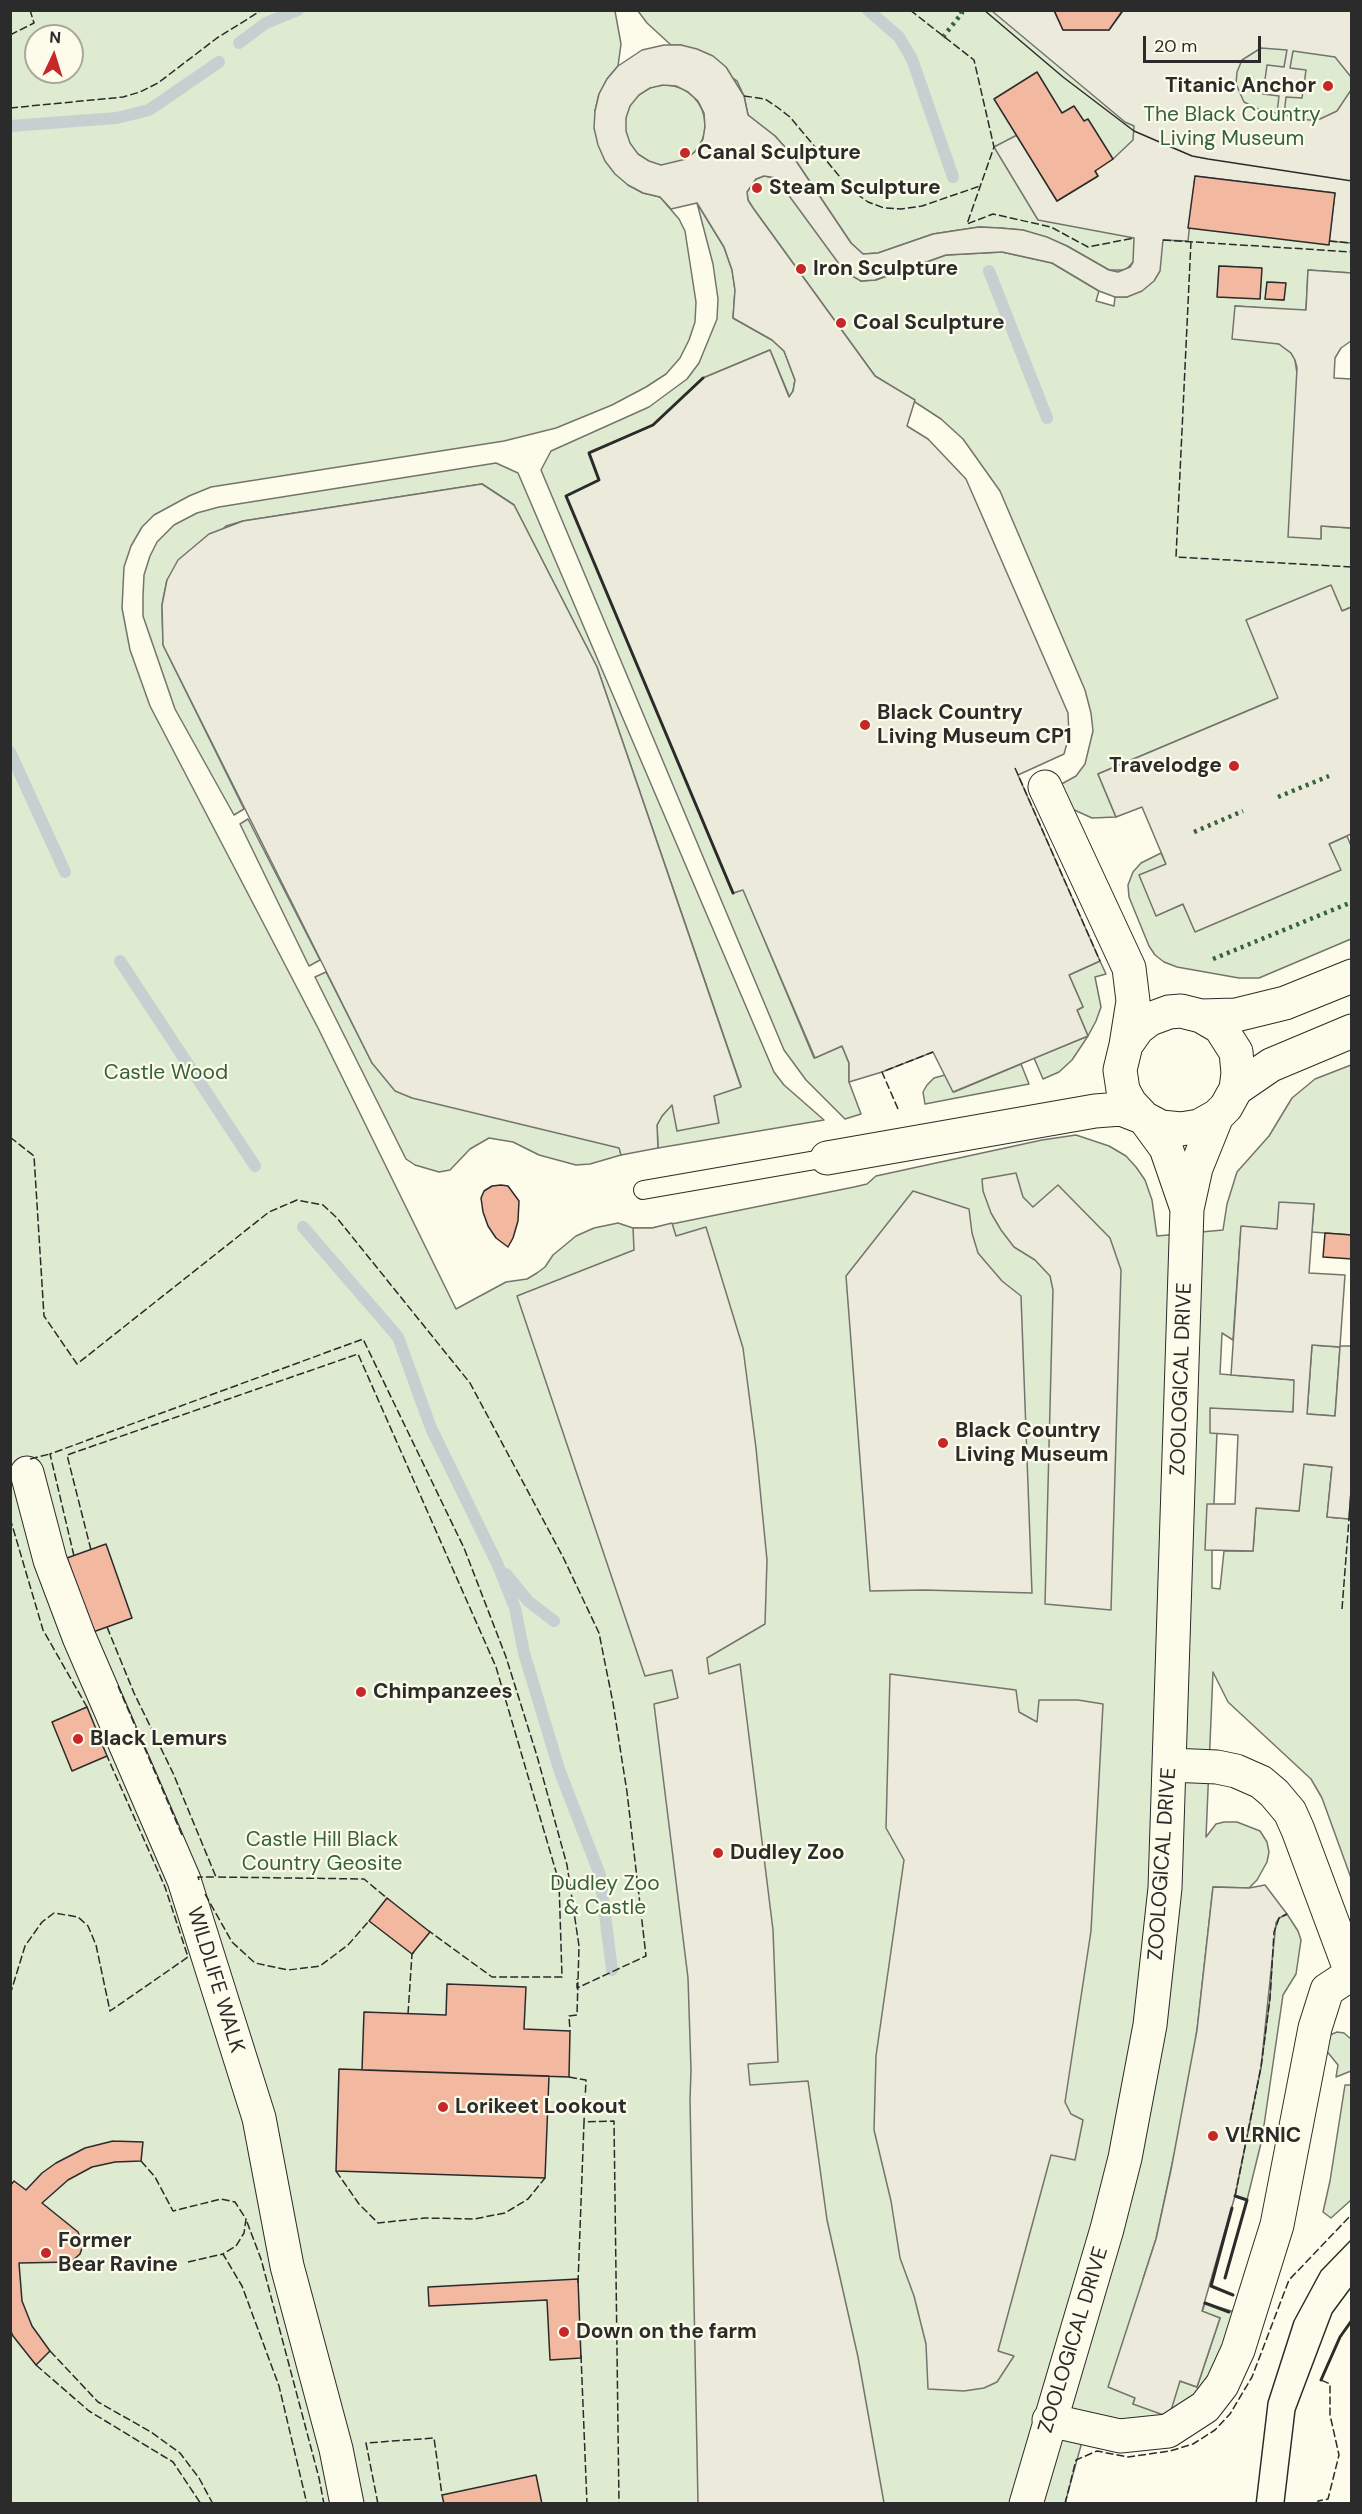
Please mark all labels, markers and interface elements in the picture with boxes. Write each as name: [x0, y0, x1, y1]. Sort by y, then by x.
north arrow: [24, 24, 84, 84]
scale bar: [1146, 24, 1264, 62]
text: N: [49, 27, 62, 48]
text: 20 m: [1154, 34, 1197, 58]
place label: Titanic Anchor: [1165, 73, 1316, 99]
marker: Titanic Anchor: [1321, 79, 1335, 93]
park label: The Black Country Living Museum: [1143, 102, 1321, 152]
place label: Canal Sculpture: [697, 140, 861, 166]
marker: Canal Sculpture: [678, 146, 692, 160]
place label: Steam Sculpture: [769, 175, 941, 201]
marker: Steam Sculpture: [750, 181, 764, 195]
place label: Iron Sculpture: [813, 256, 958, 282]
marker: Iron Sculpture: [794, 262, 808, 276]
place label: Coal Sculpture: [853, 310, 1005, 336]
marker: Coal Sculpture: [834, 316, 848, 330]
place label: Black Country Living Museum CP1: [877, 700, 1072, 750]
marker: Black Country Living Museum CP1: [858, 718, 872, 732]
place label: Travelodge: [1109, 753, 1222, 779]
marker: Travelodge: [1227, 759, 1241, 773]
park label: Castle Wood: [104, 1060, 228, 1086]
street label: ZOOLOGICAL DRIVE: [1166, 1282, 1198, 1476]
place label: Black Country Living Museum: [955, 1418, 1109, 1468]
marker: Black Country Living Museum: [936, 1436, 950, 1450]
place label: Chimpanzees: [373, 1679, 513, 1705]
marker: Chimpanzees: [354, 1685, 368, 1699]
place label: Black Lemurs: [90, 1726, 227, 1752]
marker: Black Lemurs: [71, 1732, 85, 1746]
street label: ZOOLOGICAL DRIVE: [1144, 1767, 1182, 1961]
park label: Castle Hill Black Country Geosite: [242, 1827, 402, 1877]
place label: Dudley Zoo: [730, 1840, 845, 1866]
marker: Dudley Zoo: [711, 1846, 725, 1860]
park label: Dudley Zoo & Castle: [550, 1871, 660, 1921]
street label: WILDLIFE WALK: [181, 1904, 249, 2056]
place label: Lorikeet Lookout: [455, 2094, 627, 2120]
marker: Lorikeet Lookout: [436, 2100, 450, 2114]
place label: VLRNIC: [1225, 2123, 1301, 2149]
marker: VLRNIC: [1206, 2129, 1220, 2143]
place label: Former Bear Ravine: [58, 2228, 178, 2278]
street label: ZOOLOGICAL DRIVE: [1034, 2244, 1114, 2436]
marker: Former Bear Ravine: [39, 2246, 53, 2260]
place label: Down on the farm: [576, 2319, 757, 2345]
marker: Down on the farm: [557, 2325, 571, 2339]

